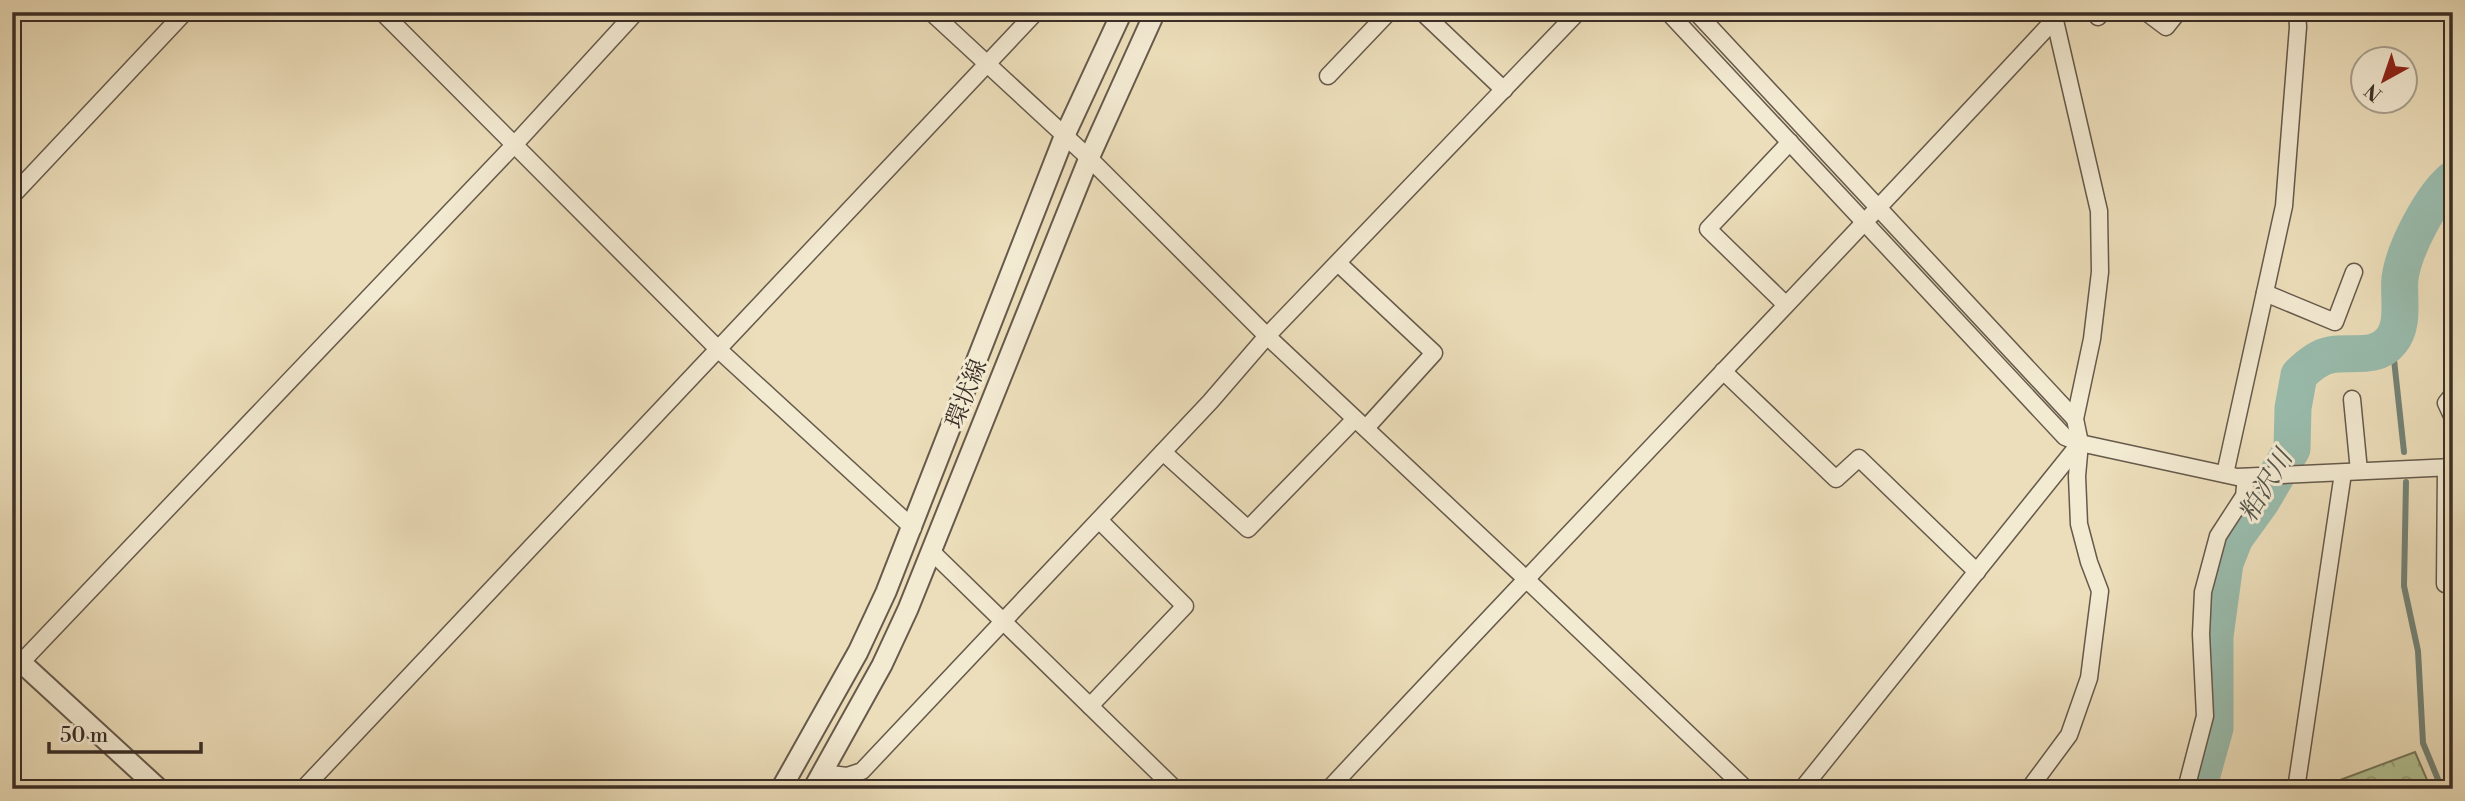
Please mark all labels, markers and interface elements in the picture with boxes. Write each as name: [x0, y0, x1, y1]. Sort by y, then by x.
north arrow: [2350, 46, 2420, 116]
text: N: [2360, 78, 2387, 106]
street label: 環状線: [940, 355, 994, 433]
water label: 粕沢川: [2232, 442, 2301, 528]
scale bar: [49, 710, 201, 754]
text: 50 m: [60, 723, 108, 749]

